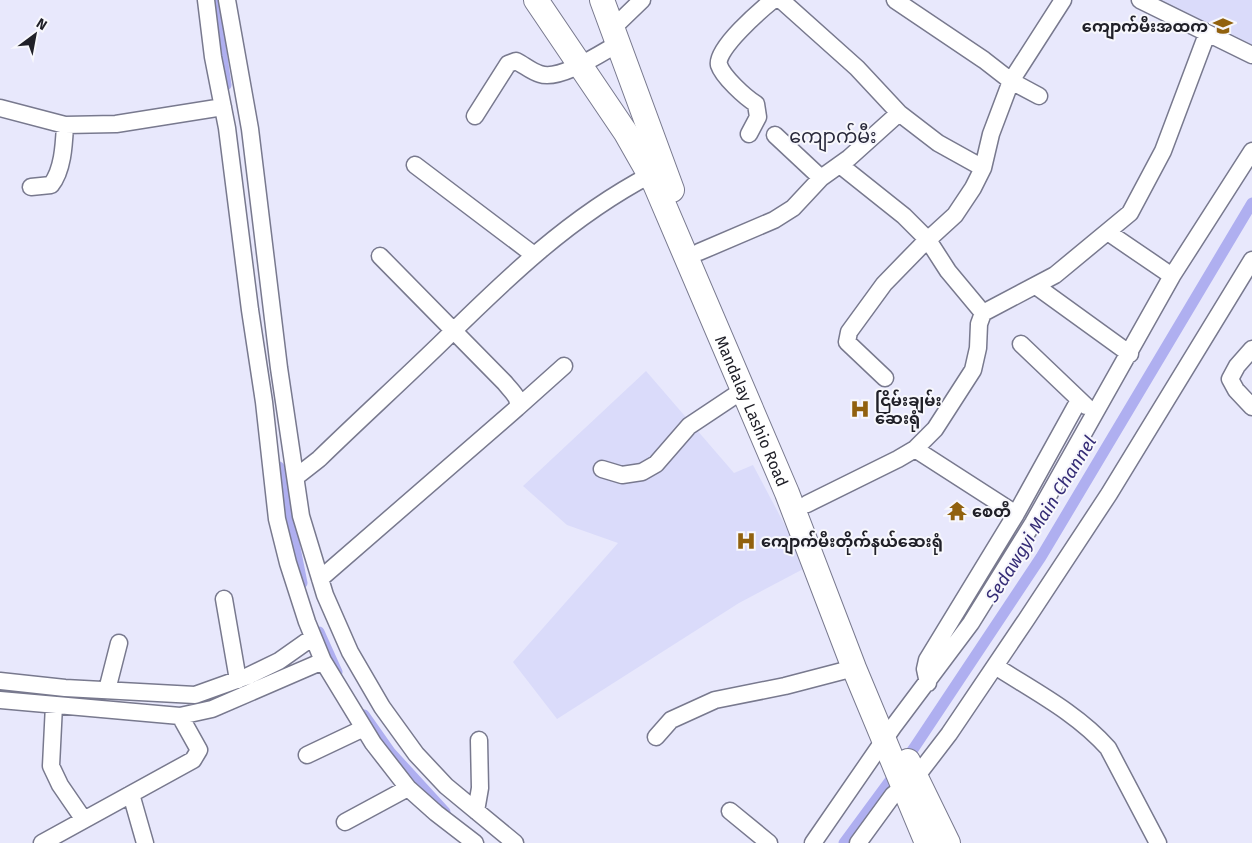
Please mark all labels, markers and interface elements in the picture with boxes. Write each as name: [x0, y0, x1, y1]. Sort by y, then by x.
north arrow: [10, 10, 60, 60]
text: N: [33, 15, 50, 34]
place label: ကျောက်မီးအထက: [1082, 15, 1208, 40]
school or university icon: ကျောက်မီးအထက: [1212, 15, 1234, 37]
district label: ကျောက်မီး: [789, 122, 877, 152]
street label: Mandalay Lashio Road: [711, 333, 792, 489]
place label: ငြိမ်းချမ်း ဆေးရုံ: [875, 389, 942, 432]
hospital icon: ငြိမ်းချမ်း ဆေးရုံ: [849, 398, 871, 420]
water label: Sedawgyi Main Channel: [980, 432, 1101, 607]
temple icon: စေတီ: [946, 500, 968, 522]
place label: စေတီ: [972, 500, 1011, 521]
hospital icon: ကျောက်မီးတိုက်နယ်ဆေးရုံ: [735, 530, 757, 552]
place label: ကျောက်မီးတိုက်နယ်ဆေးရုံ: [761, 530, 943, 555]

